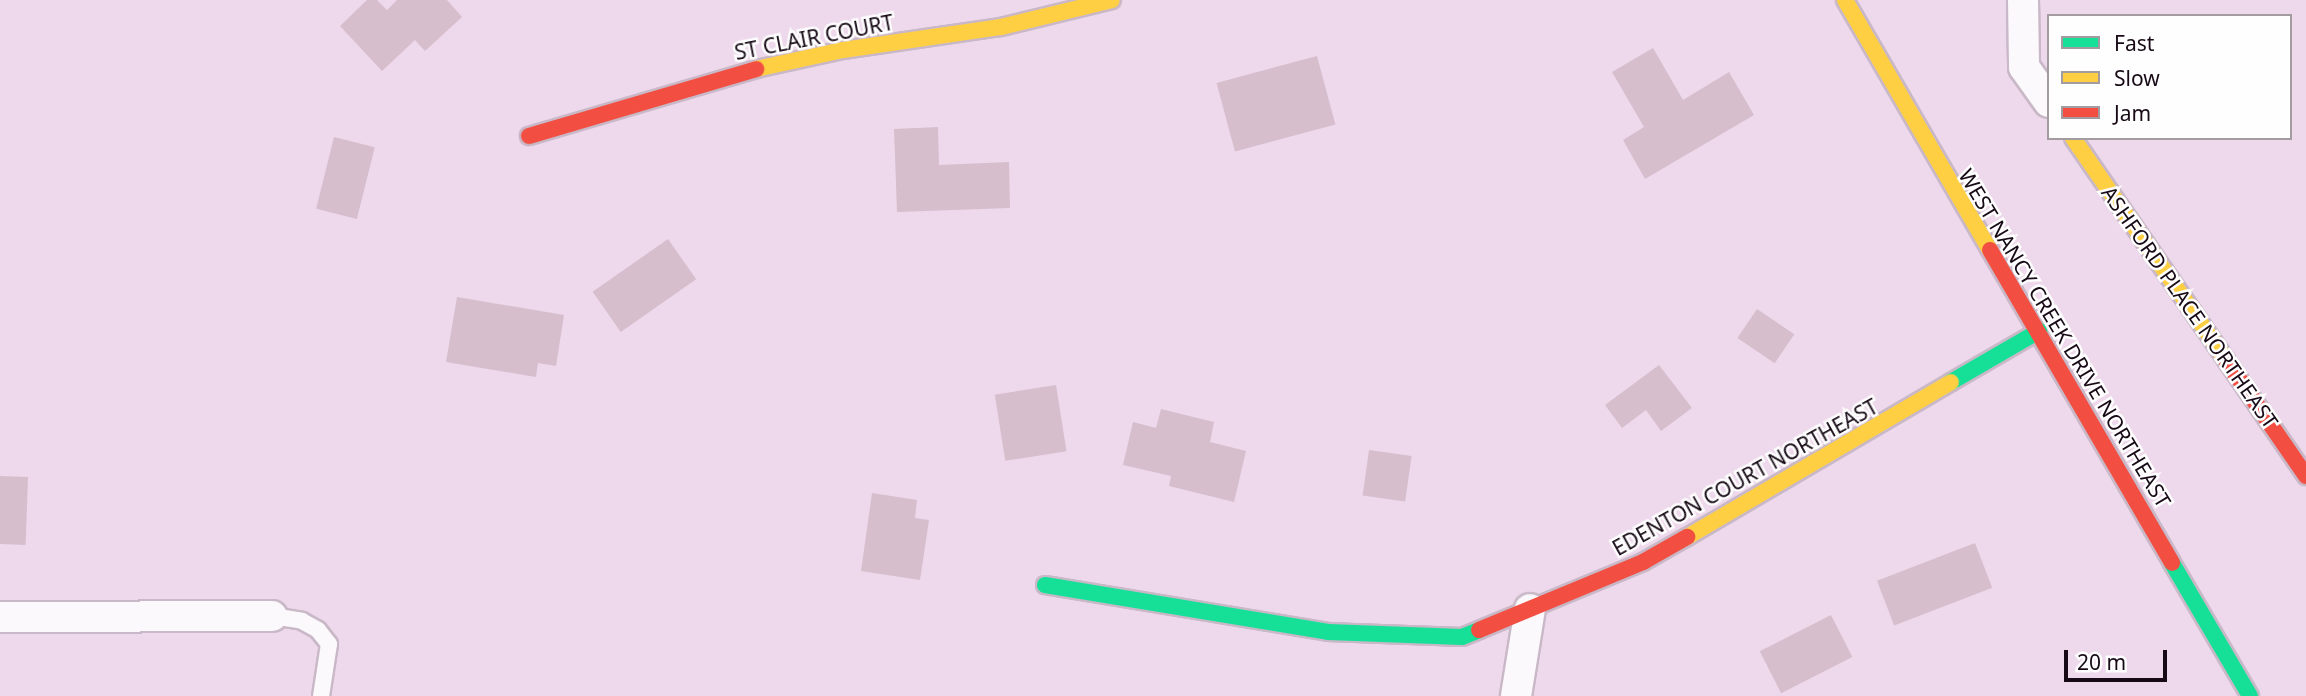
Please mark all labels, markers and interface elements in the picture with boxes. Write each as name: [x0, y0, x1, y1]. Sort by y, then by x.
street label: ST CLAIR COURT: [732, 9, 896, 65]
legend: [2047, 14, 2292, 140]
text: Fast: [2114, 29, 2154, 57]
text: Slow: [2114, 64, 2160, 92]
text: Jam: [2114, 99, 2151, 127]
street label: WEST NANCY CREEK DRIVE NORTHEAST: [1954, 164, 2176, 512]
street label: ASHFORD PLACE NORTHEAST: [2097, 181, 2283, 433]
street label: EDENTON COURT NORTHEAST: [1608, 393, 1882, 561]
scale bar: [2068, 636, 2171, 680]
text: 20 m: [2077, 648, 2126, 676]

